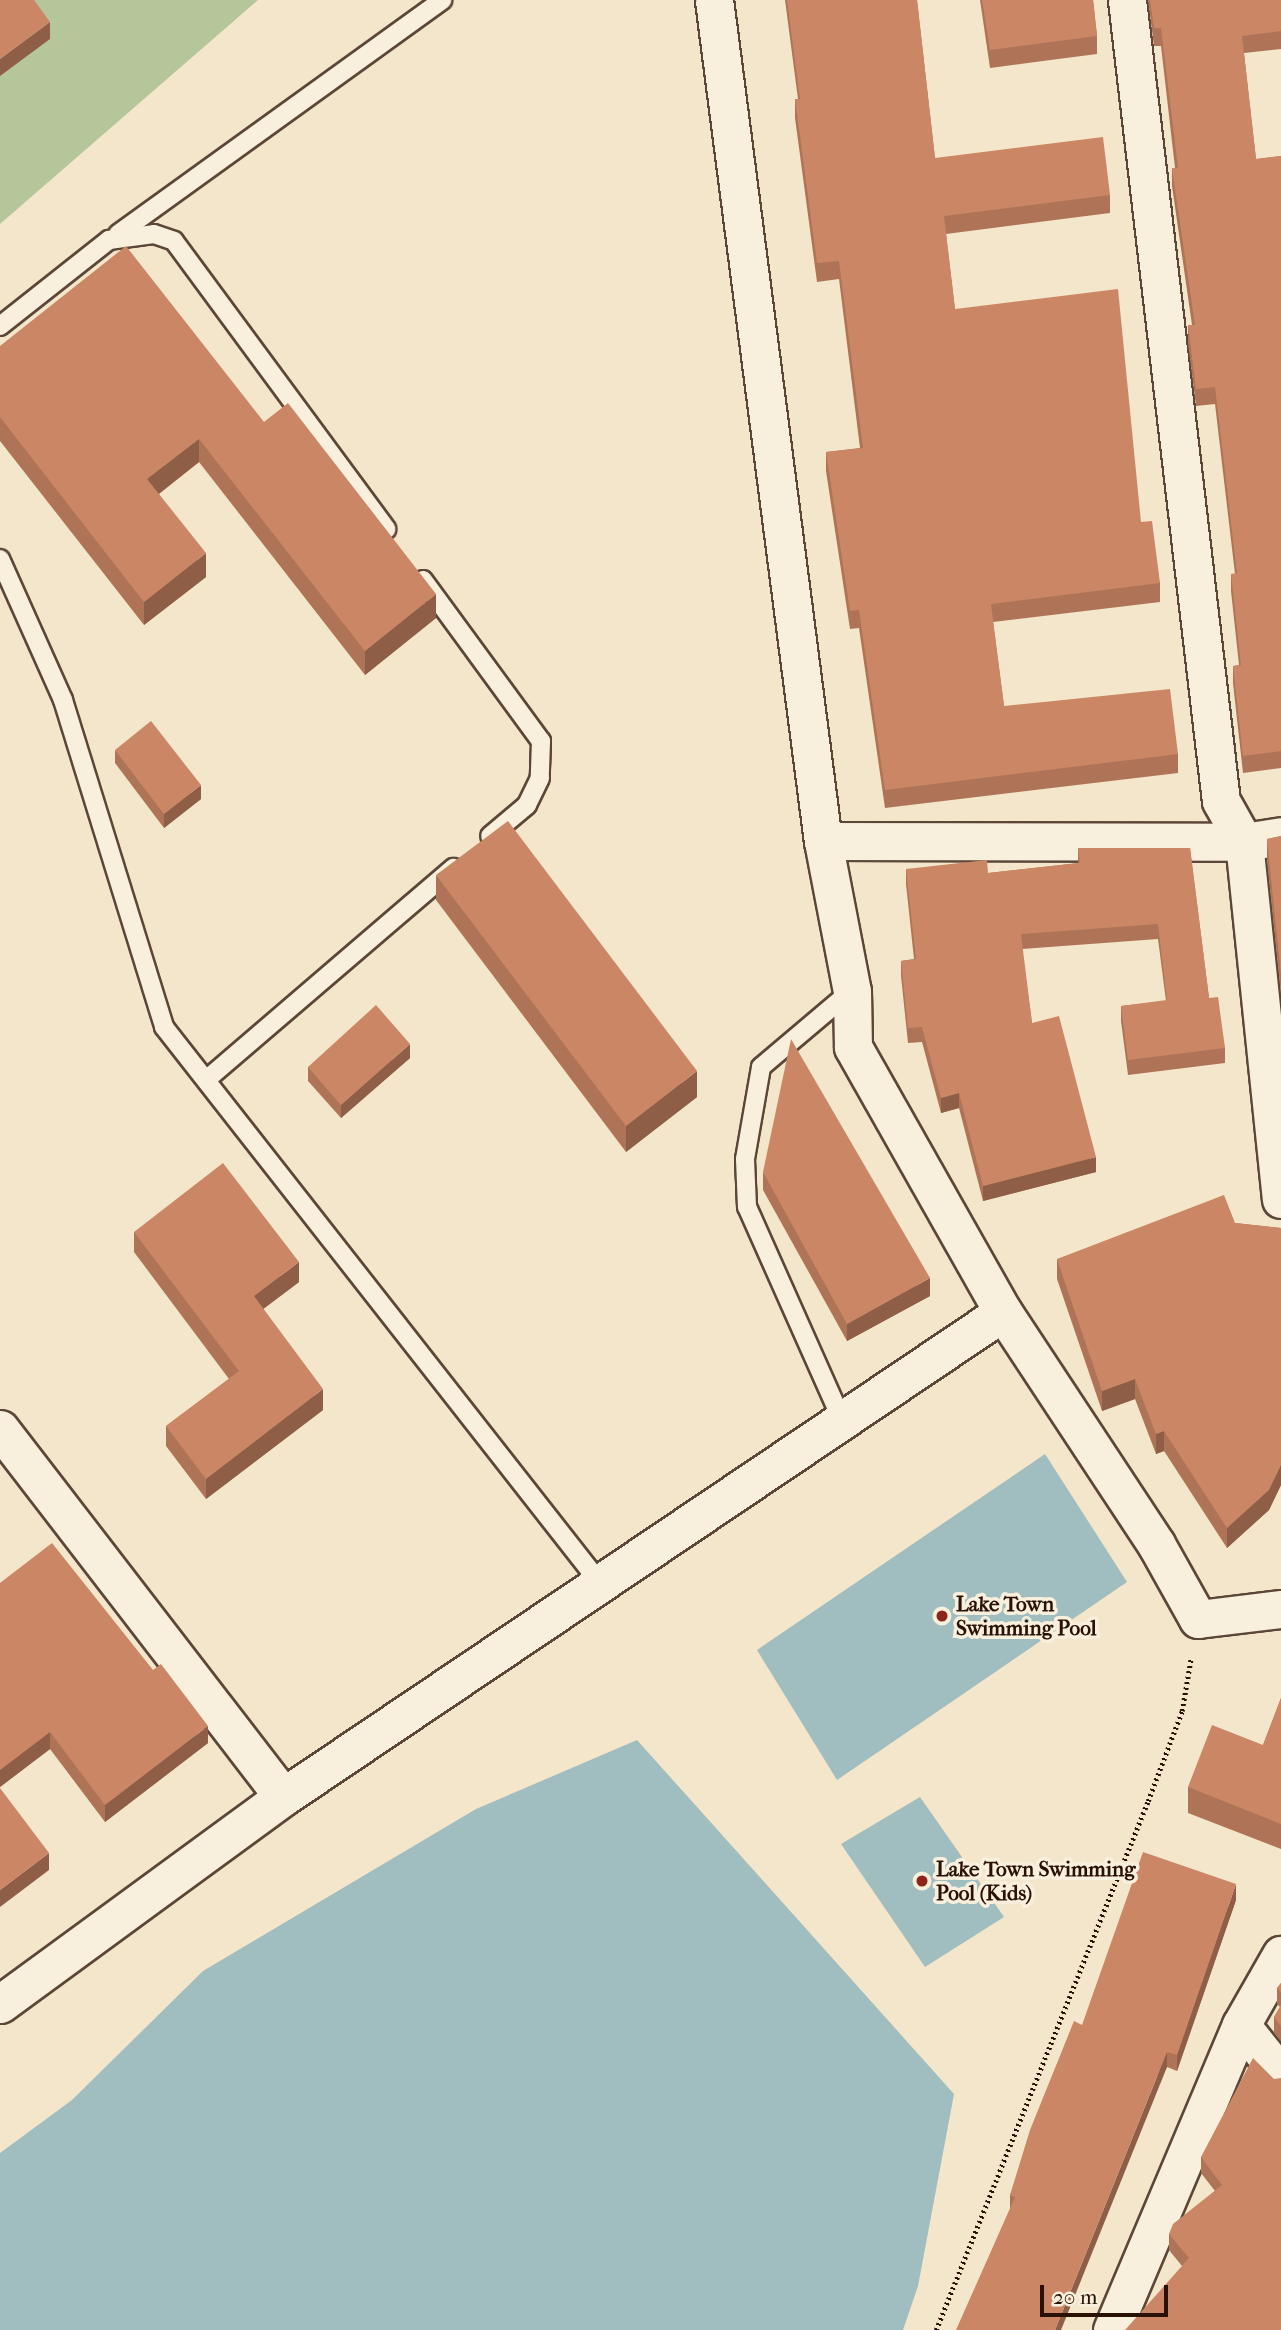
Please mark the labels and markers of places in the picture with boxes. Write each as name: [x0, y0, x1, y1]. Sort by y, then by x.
place label: Lake Town Swimming Pool: [956, 1591, 1097, 1641]
marker: Lake Town Swimming Pool: [934, 1608, 950, 1624]
place label: Lake Town Swimming Pool (Kids): [936, 1856, 1135, 1906]
marker: Lake Town Swimming Pool (Kids): [914, 1873, 930, 1889]

